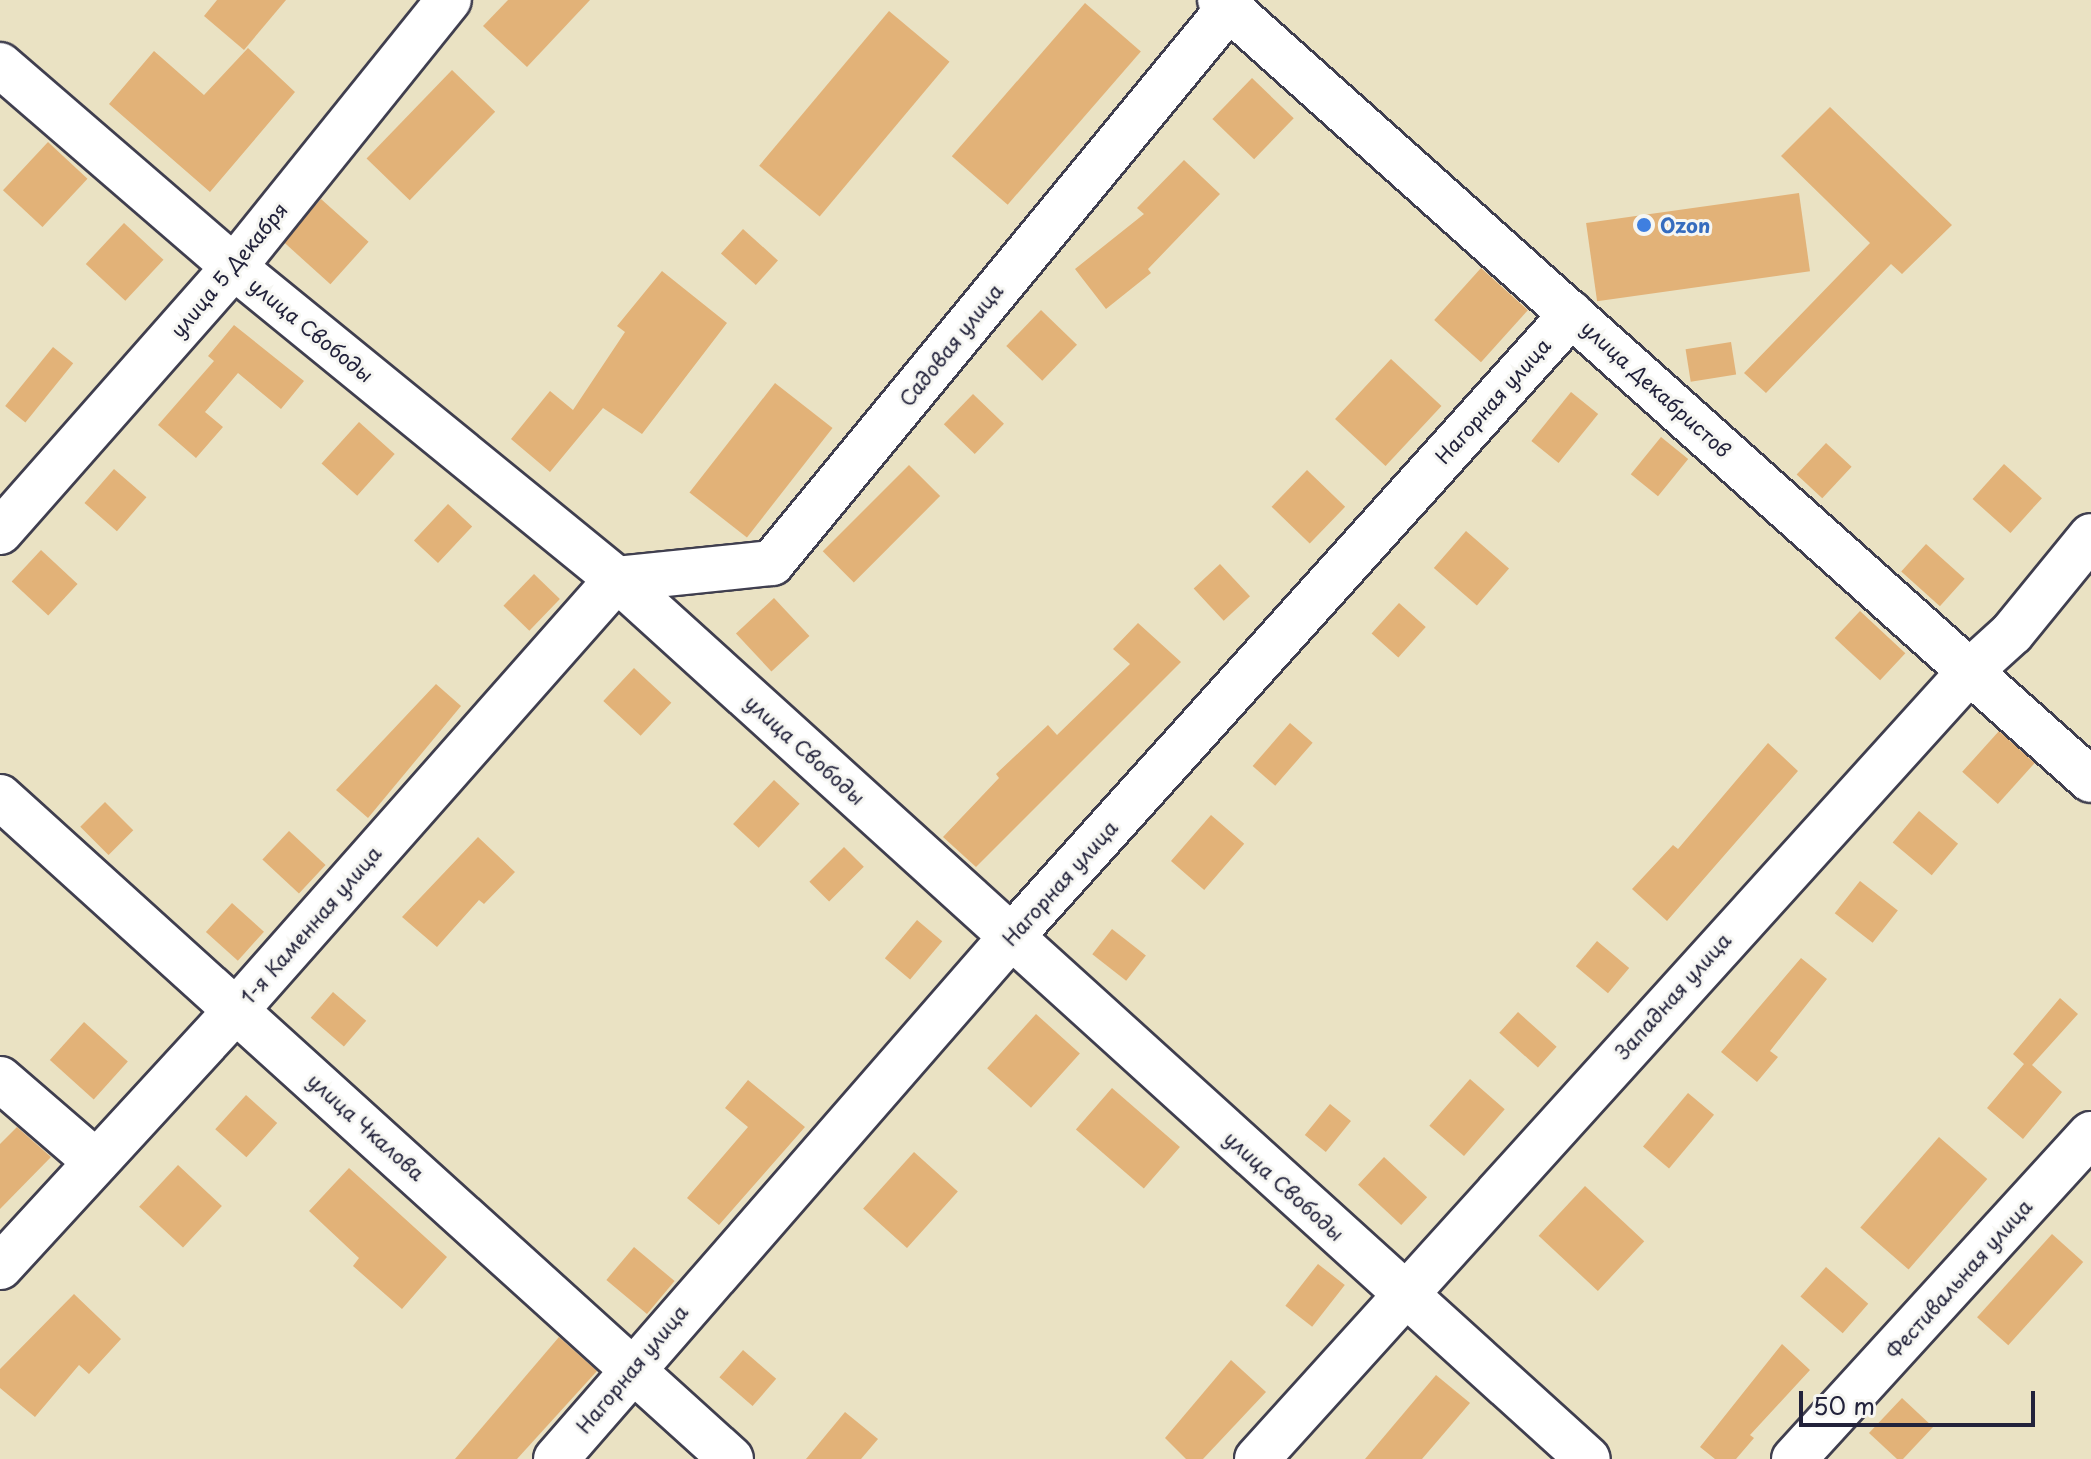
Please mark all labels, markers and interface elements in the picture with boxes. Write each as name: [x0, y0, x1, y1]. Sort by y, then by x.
street label: улица 5 Декабря: [166, 198, 292, 342]
place label: Ozon: [1660, 213, 1710, 237]
marker: Ozon: [1635, 216, 1653, 234]
street label: улица Свободы: [244, 272, 378, 388]
street label: Садовая улица: [894, 279, 1008, 411]
street label: улица Декабристов: [1576, 315, 1736, 463]
street label: Нагорная улица: [1430, 333, 1556, 469]
street label: улица Свободы: [740, 690, 870, 810]
street label: Нагорная улица: [997, 815, 1123, 951]
street label: 1-я Каменная улица: [236, 841, 386, 1009]
street label: Западная улица: [1610, 928, 1736, 1064]
street label: улица Чкалова: [302, 1068, 430, 1186]
street label: улица Свободы: [1219, 1126, 1349, 1246]
street label: Фестивальная улица: [1881, 1194, 2037, 1364]
street label: Нагорная улица: [571, 1299, 693, 1439]
scale bar: [1803, 1375, 2039, 1425]
text: 50 m: [1813, 1387, 1875, 1423]

